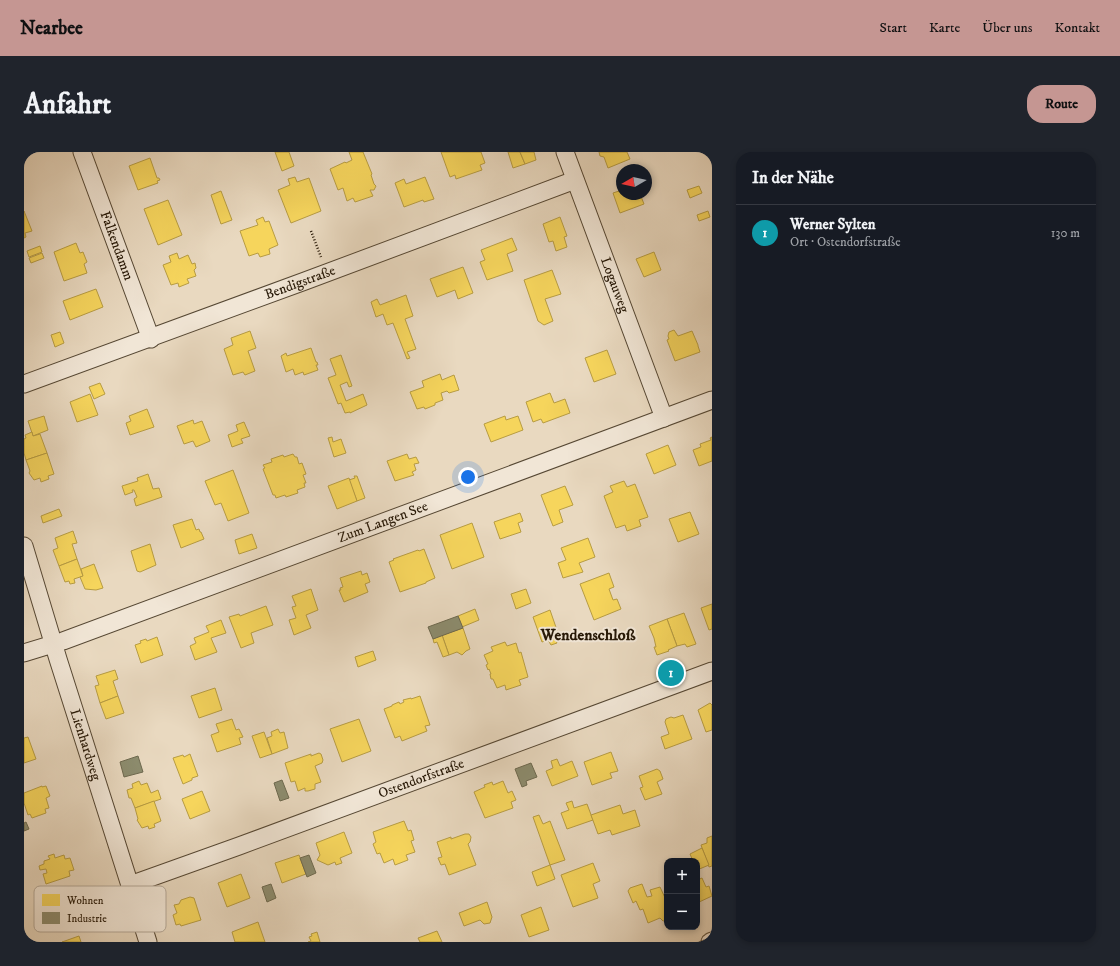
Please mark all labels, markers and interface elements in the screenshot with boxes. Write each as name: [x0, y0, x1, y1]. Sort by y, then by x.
text: Nearbee: [20, 17, 83, 40]
text: Start: [880, 19, 907, 37]
text: Karte: [929, 19, 960, 37]
text: Über uns: [982, 19, 1032, 37]
text: Kontakt: [1054, 19, 1100, 37]
button: Route: [1027, 85, 1096, 123]
text: Anfahrt: [24, 87, 111, 122]
north arrow: [616, 164, 652, 200]
text: In der Nähe: [752, 167, 834, 189]
street label: Falkendamm: [96, 209, 138, 283]
text: Werner Sylten: [790, 215, 875, 234]
text: 1: [763, 225, 767, 241]
text: 130 m: [1051, 225, 1080, 241]
text: Ort · Ostendorfstraße: [790, 234, 901, 250]
street label: Logauweg: [596, 255, 633, 316]
street label: Bendigstraße: [262, 261, 338, 304]
your location: [458, 467, 478, 487]
street label: Zum Langen See: [335, 497, 431, 547]
district label: Wendenschloß: [540, 625, 636, 645]
pin: 1: [658, 658, 684, 688]
street label: Lienhardweg: [66, 707, 105, 783]
street label: Ostendorfstraße: [376, 754, 467, 803]
map controls: [664, 858, 700, 930]
button: +: [664, 858, 700, 894]
legend: [34, 886, 166, 932]
text: Wohnen: [66, 894, 104, 908]
button: −: [664, 894, 700, 930]
text: Industrie: [67, 912, 107, 926]

